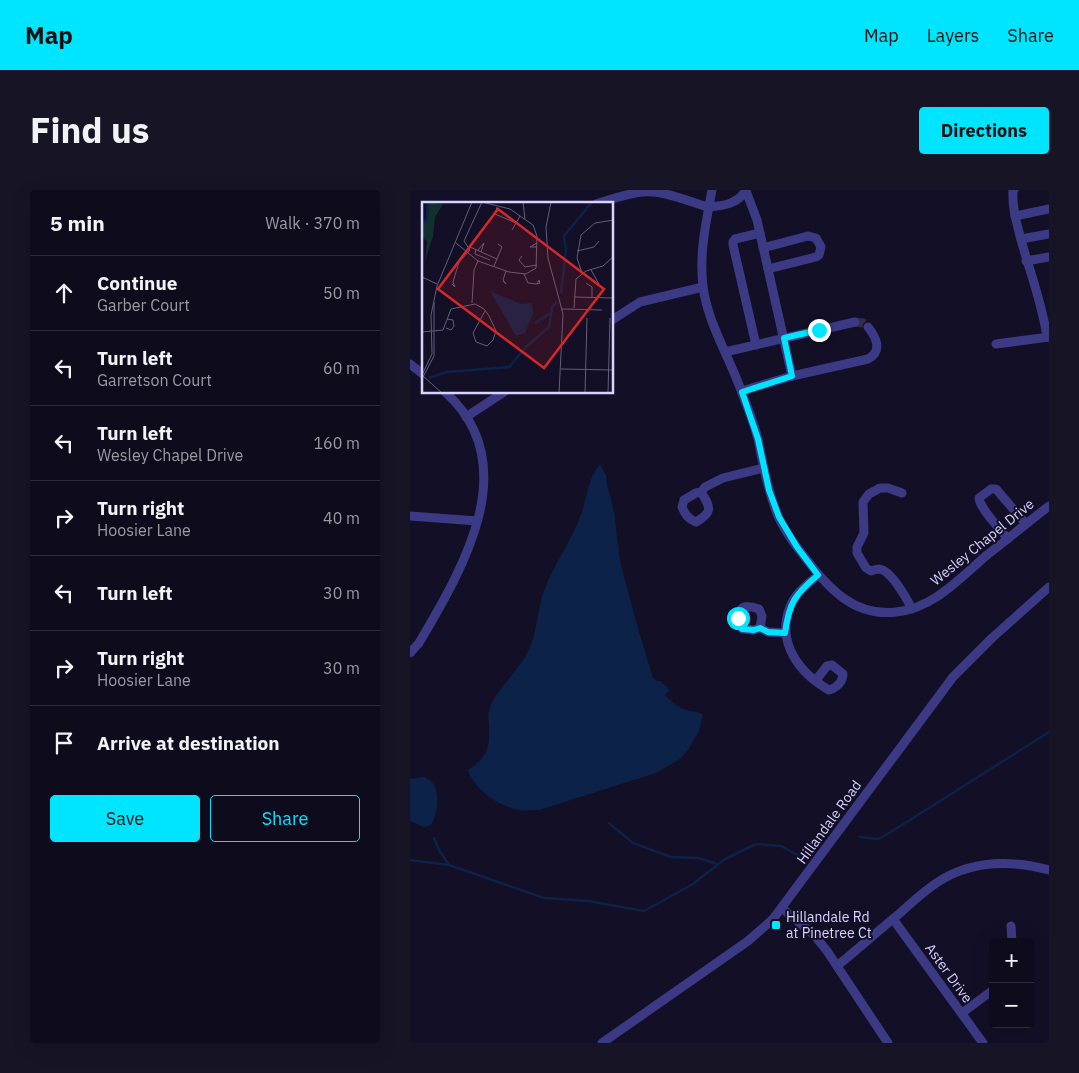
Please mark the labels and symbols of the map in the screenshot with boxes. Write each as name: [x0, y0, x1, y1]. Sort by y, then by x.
inset map: [422, 202, 614, 394]
route end: [808, 319, 831, 342]
street label: Wesley Chapel Drive: [927, 495, 1038, 589]
route start: [727, 607, 750, 630]
street label: Hillandale Road: [793, 777, 865, 867]
place label: Hillandale Rd at Pinetree Ct: [786, 908, 872, 942]
marker: Hillandale Rd at Pinetree Ct: [770, 919, 782, 931]
street label: Aster Drive: [921, 940, 977, 1007]

